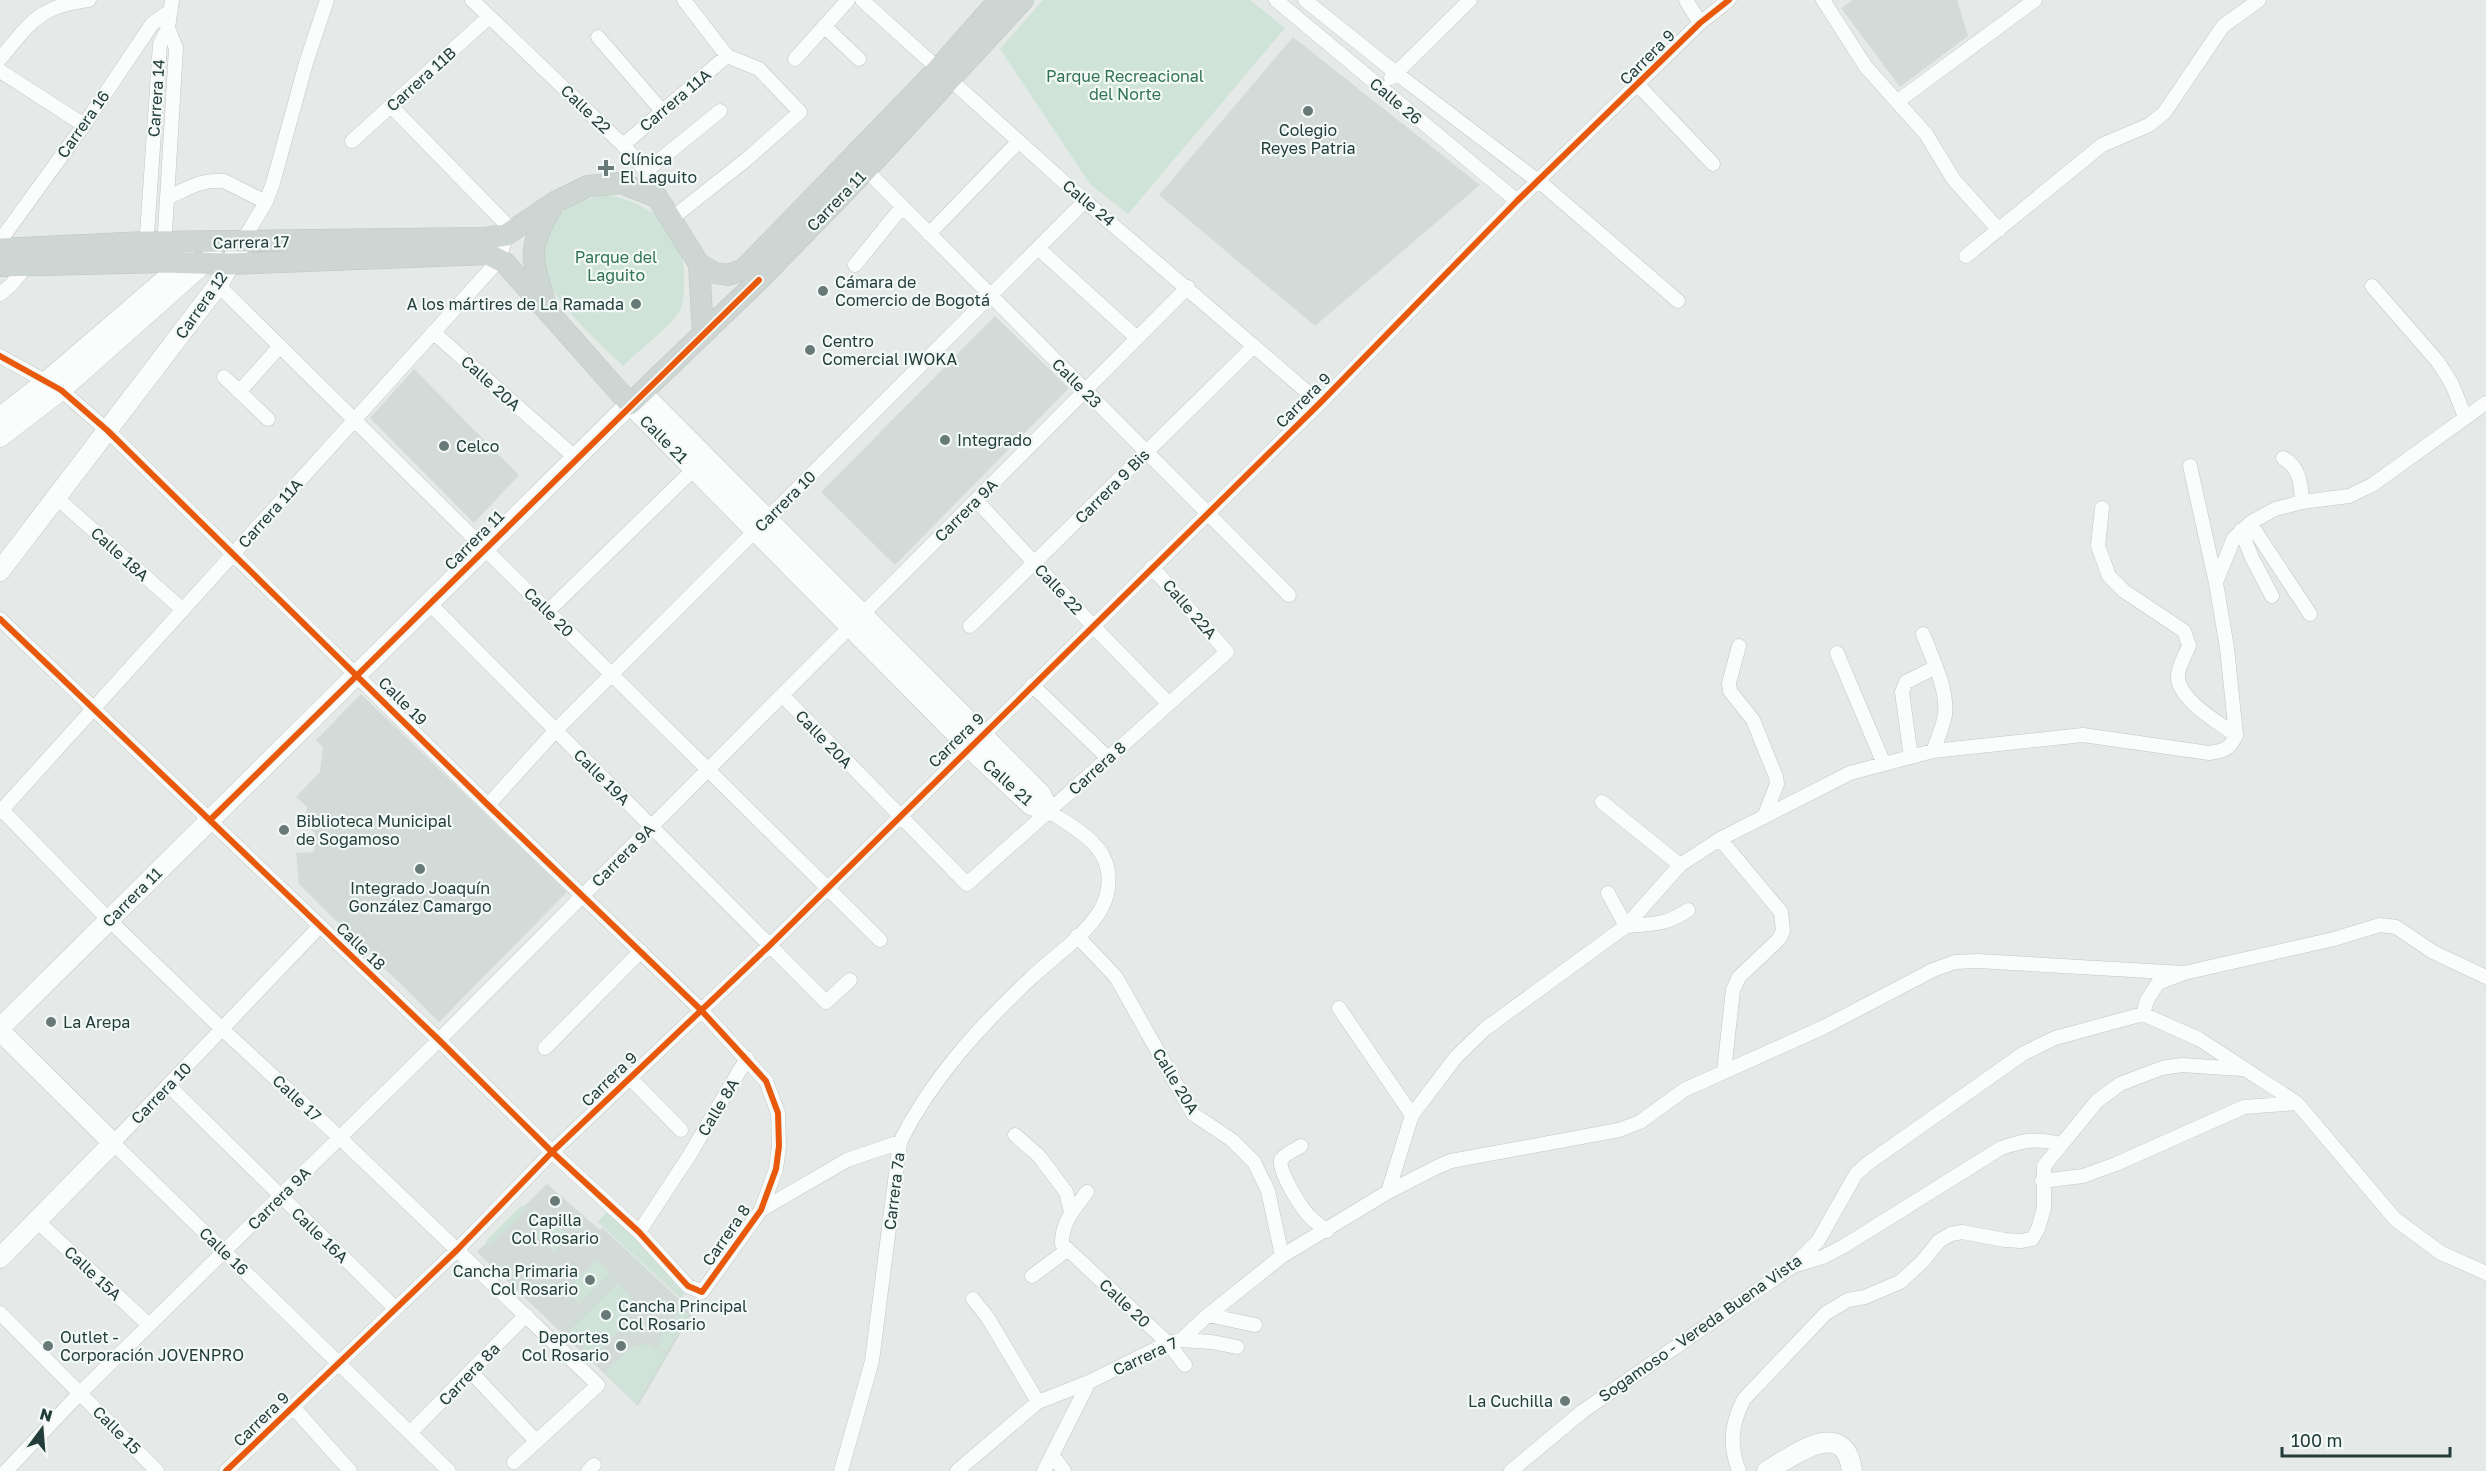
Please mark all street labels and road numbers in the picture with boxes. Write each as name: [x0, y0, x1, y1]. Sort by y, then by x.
street label: Carrera 9: [1615, 25, 1679, 89]
street label: Carrera 11B: [382, 42, 460, 116]
street label: Carrera 14: [143, 58, 169, 138]
street label: Carrera 11A: [635, 64, 715, 136]
street label: Calle 26: [1366, 73, 1426, 129]
street label: Calle 22: [557, 80, 615, 138]
street label: Carrera 16: [52, 86, 114, 162]
street label: Carrera 11: [802, 166, 870, 235]
street label: Calle 24: [1059, 175, 1119, 231]
street label: Carrera 17: [212, 231, 290, 253]
street label: Carrera 12: [171, 267, 231, 343]
street label: Calle 20A: [457, 351, 525, 415]
street label: Calle 23: [1048, 354, 1106, 412]
street label: Carrera 9: [1271, 368, 1335, 432]
street label: Calle 21: [636, 411, 693, 468]
street label: Carrera 9 Bis: [1070, 444, 1154, 528]
street label: Carrera 10: [750, 466, 820, 536]
street label: Carrera 11A: [233, 474, 307, 552]
street label: Carrera 9A: [930, 474, 1002, 546]
street label: Carrera 11: [440, 506, 508, 574]
street label: Calle 18A: [87, 523, 153, 586]
street label: Calle 22: [1031, 560, 1087, 618]
street label: Calle 22A: [1159, 575, 1222, 643]
street label: Calle 20: [520, 583, 578, 641]
street label: Calle 19: [374, 672, 432, 730]
street label: Calle 20A: [791, 706, 857, 772]
street label: Carrera 9: [924, 708, 988, 772]
street label: Carrera 8: [1064, 737, 1130, 799]
street label: Calle 19A: [570, 745, 635, 810]
street label: Calle 21: [979, 754, 1037, 810]
street label: Carrera 9A: [587, 819, 659, 891]
street label: Carrera 11: [98, 863, 166, 931]
street label: Calle 18: [332, 918, 390, 974]
street label: Calle 20A: [1149, 1044, 1204, 1118]
street label: Carrera 9: [577, 1047, 641, 1111]
street label: Carrera 10: [127, 1058, 195, 1128]
street label: Calle 17: [268, 1070, 326, 1126]
street label: Calle 8A: [693, 1074, 743, 1139]
street label: Carrera 7ª: [879, 1151, 909, 1231]
street label: Carrera 9A: [243, 1162, 315, 1234]
street label: Carrera 8: [698, 1200, 754, 1270]
street label: Calle 16A: [287, 1203, 353, 1267]
street label: Calle 16: [195, 1223, 253, 1279]
street label: Calle 15A: [60, 1241, 126, 1305]
street label: Sogamoso - Vereda Buena Vista: [1595, 1250, 1805, 1406]
street label: Calle 20: [1095, 1274, 1155, 1332]
street label: Carrera 7: [1109, 1332, 1181, 1380]
street label: Carrera 8a: [434, 1338, 504, 1410]
street label: Carrera 9: [229, 1387, 293, 1451]
street label: Calle 15: [89, 1402, 145, 1458]

